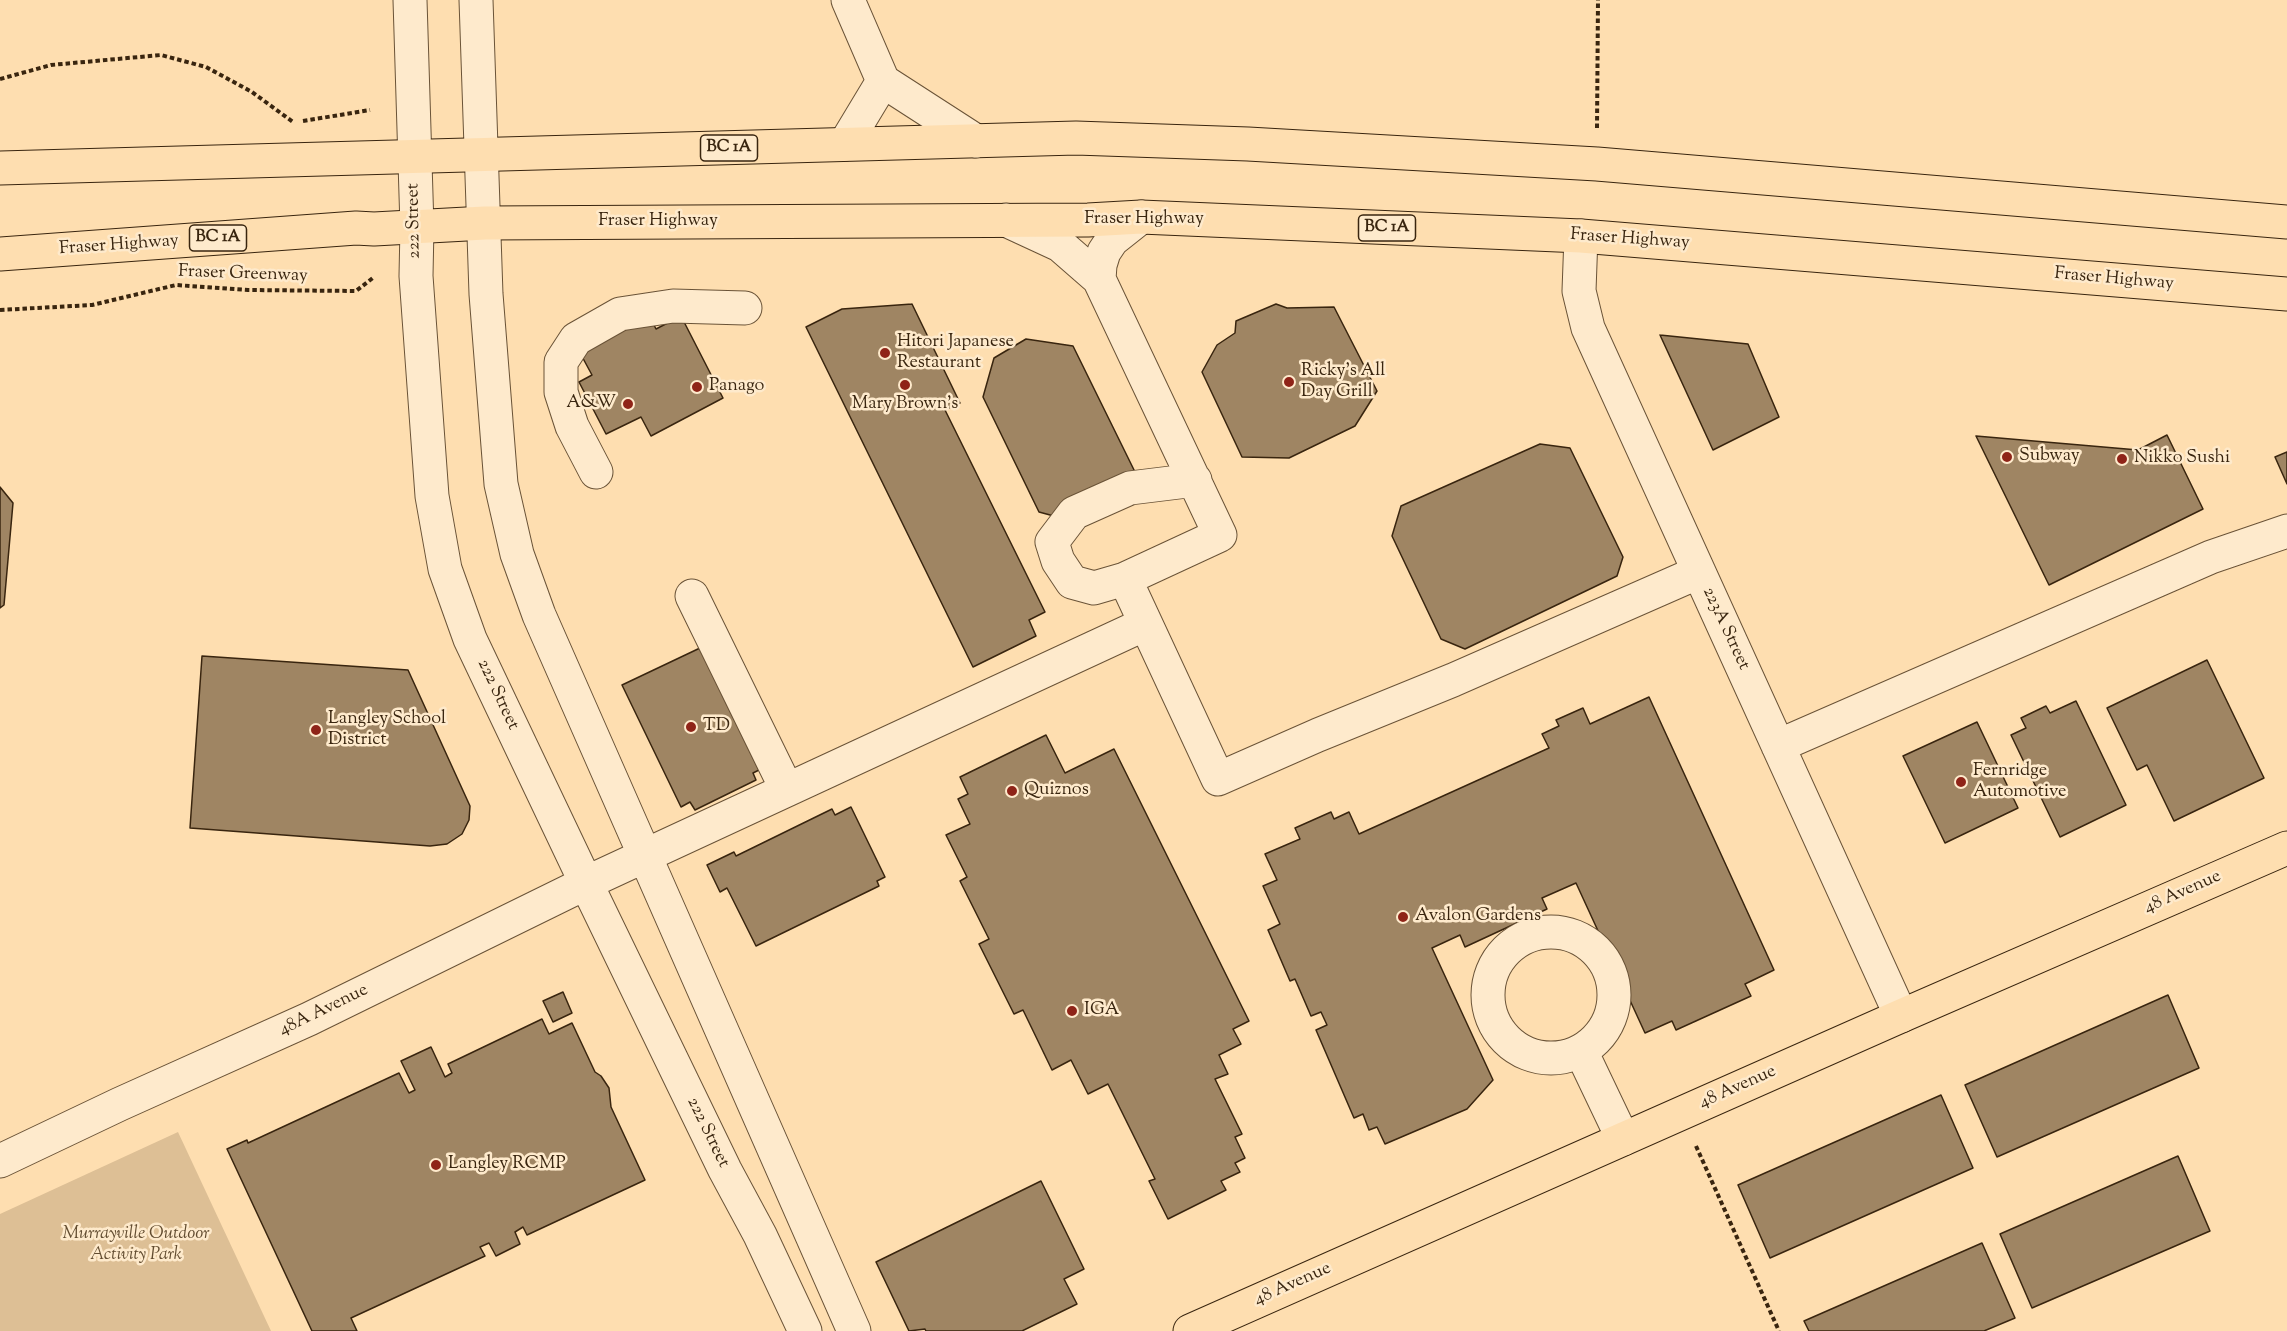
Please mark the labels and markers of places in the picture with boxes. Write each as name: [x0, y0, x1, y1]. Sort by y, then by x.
place label: Hitori Japanese Restaurant: [897, 332, 1014, 374]
marker: Hitori Japanese Restaurant: [878, 346, 892, 360]
place label: Ricky's All Day Grill: [1301, 361, 1385, 404]
marker: Ricky's All Day Grill: [1282, 375, 1296, 389]
place label: Panago: [709, 376, 764, 398]
marker: Mary Brown's: [898, 378, 912, 392]
marker: Panago: [690, 380, 704, 394]
place label: A&W: [566, 393, 616, 415]
place label: Mary Brown's: [852, 394, 958, 416]
marker: A&W: [621, 397, 635, 411]
place label: Subway: [2019, 446, 2080, 468]
place label: Nikko Sushi: [2134, 448, 2230, 470]
marker: Subway: [2000, 450, 2014, 464]
marker: Nikko Sushi: [2115, 452, 2129, 466]
place label: Langley School District: [328, 709, 446, 752]
place label: TD: [703, 716, 730, 738]
marker: TD: [684, 720, 698, 734]
marker: Langley School District: [309, 723, 323, 737]
place label: Fernridge Automotive: [1973, 761, 2066, 804]
marker: Fernridge Automotive: [1954, 775, 1968, 789]
place label: Quiznos: [1024, 780, 1089, 802]
marker: Quiznos: [1005, 784, 1019, 798]
place label: Avalon Gardens: [1415, 906, 1541, 928]
marker: Avalon Gardens: [1396, 910, 1410, 924]
place label: IGA: [1084, 1000, 1119, 1022]
marker: IGA: [1065, 1004, 1079, 1018]
place label: Langley RCMP: [448, 1154, 566, 1176]
marker: Langley RCMP: [429, 1158, 443, 1172]

